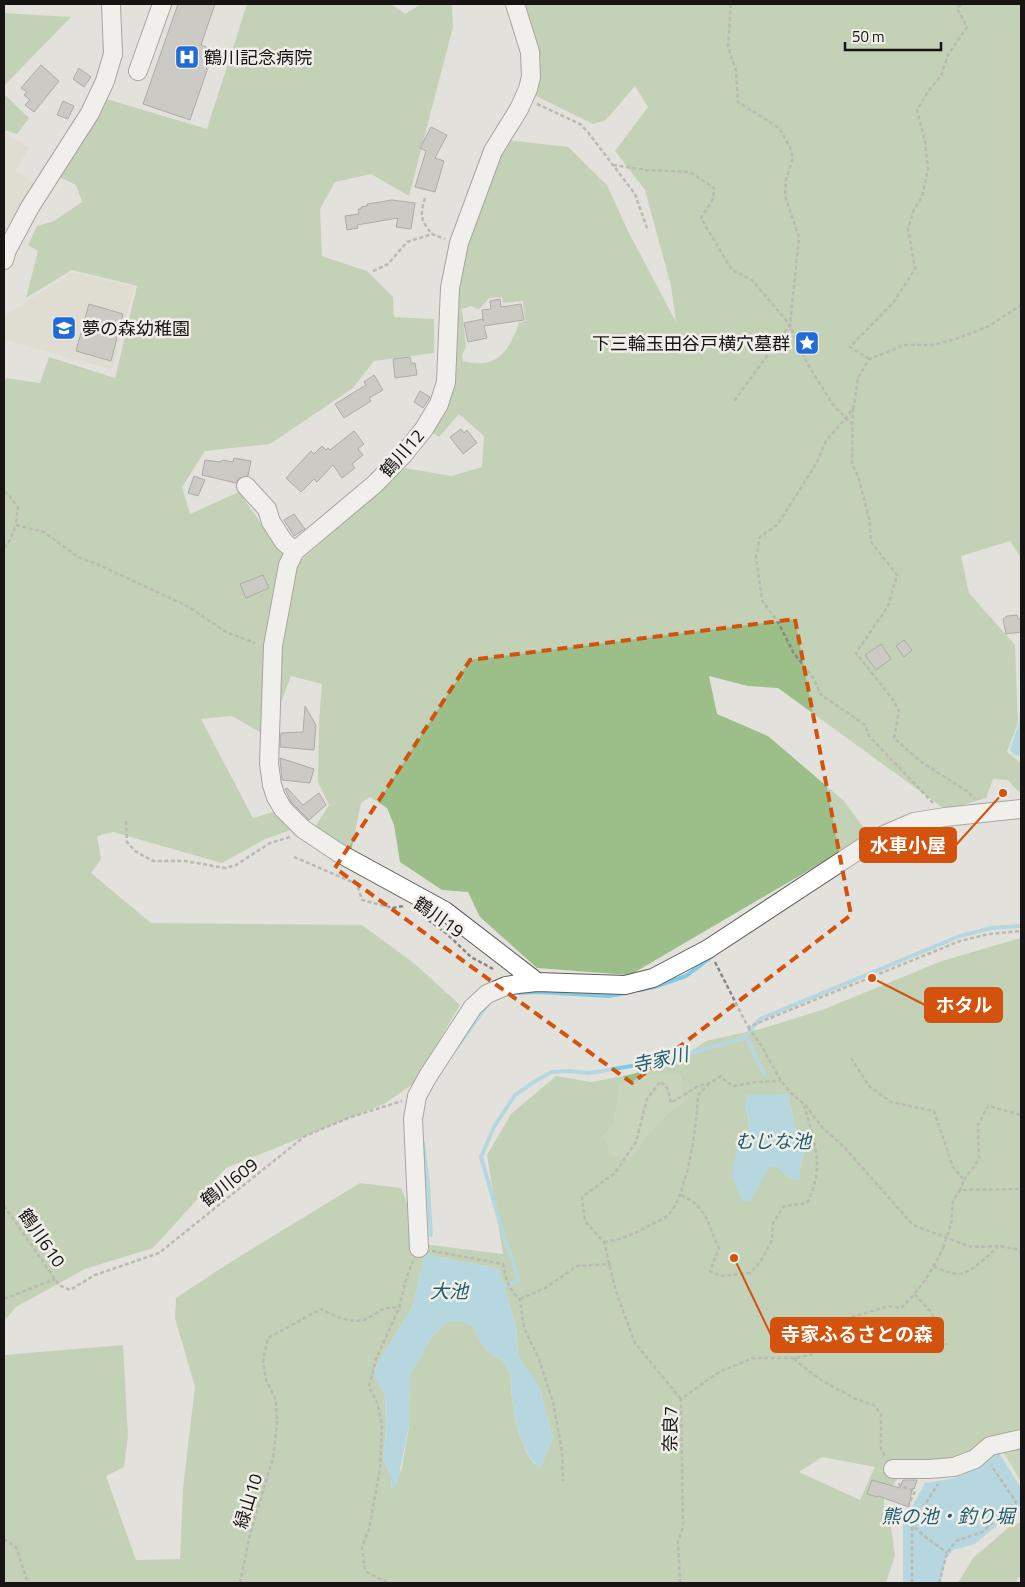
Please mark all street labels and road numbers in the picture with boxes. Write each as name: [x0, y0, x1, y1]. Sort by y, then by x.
street label: 鶴川12: [373, 423, 431, 483]
street label: 鶴川19: [408, 890, 470, 944]
street label: 鶴川609: [195, 1151, 263, 1213]
street label: 鶴川610: [12, 1203, 72, 1273]
street label: 奈良7: [656, 1406, 684, 1452]
street label: 緑山10: [227, 1470, 269, 1532]

